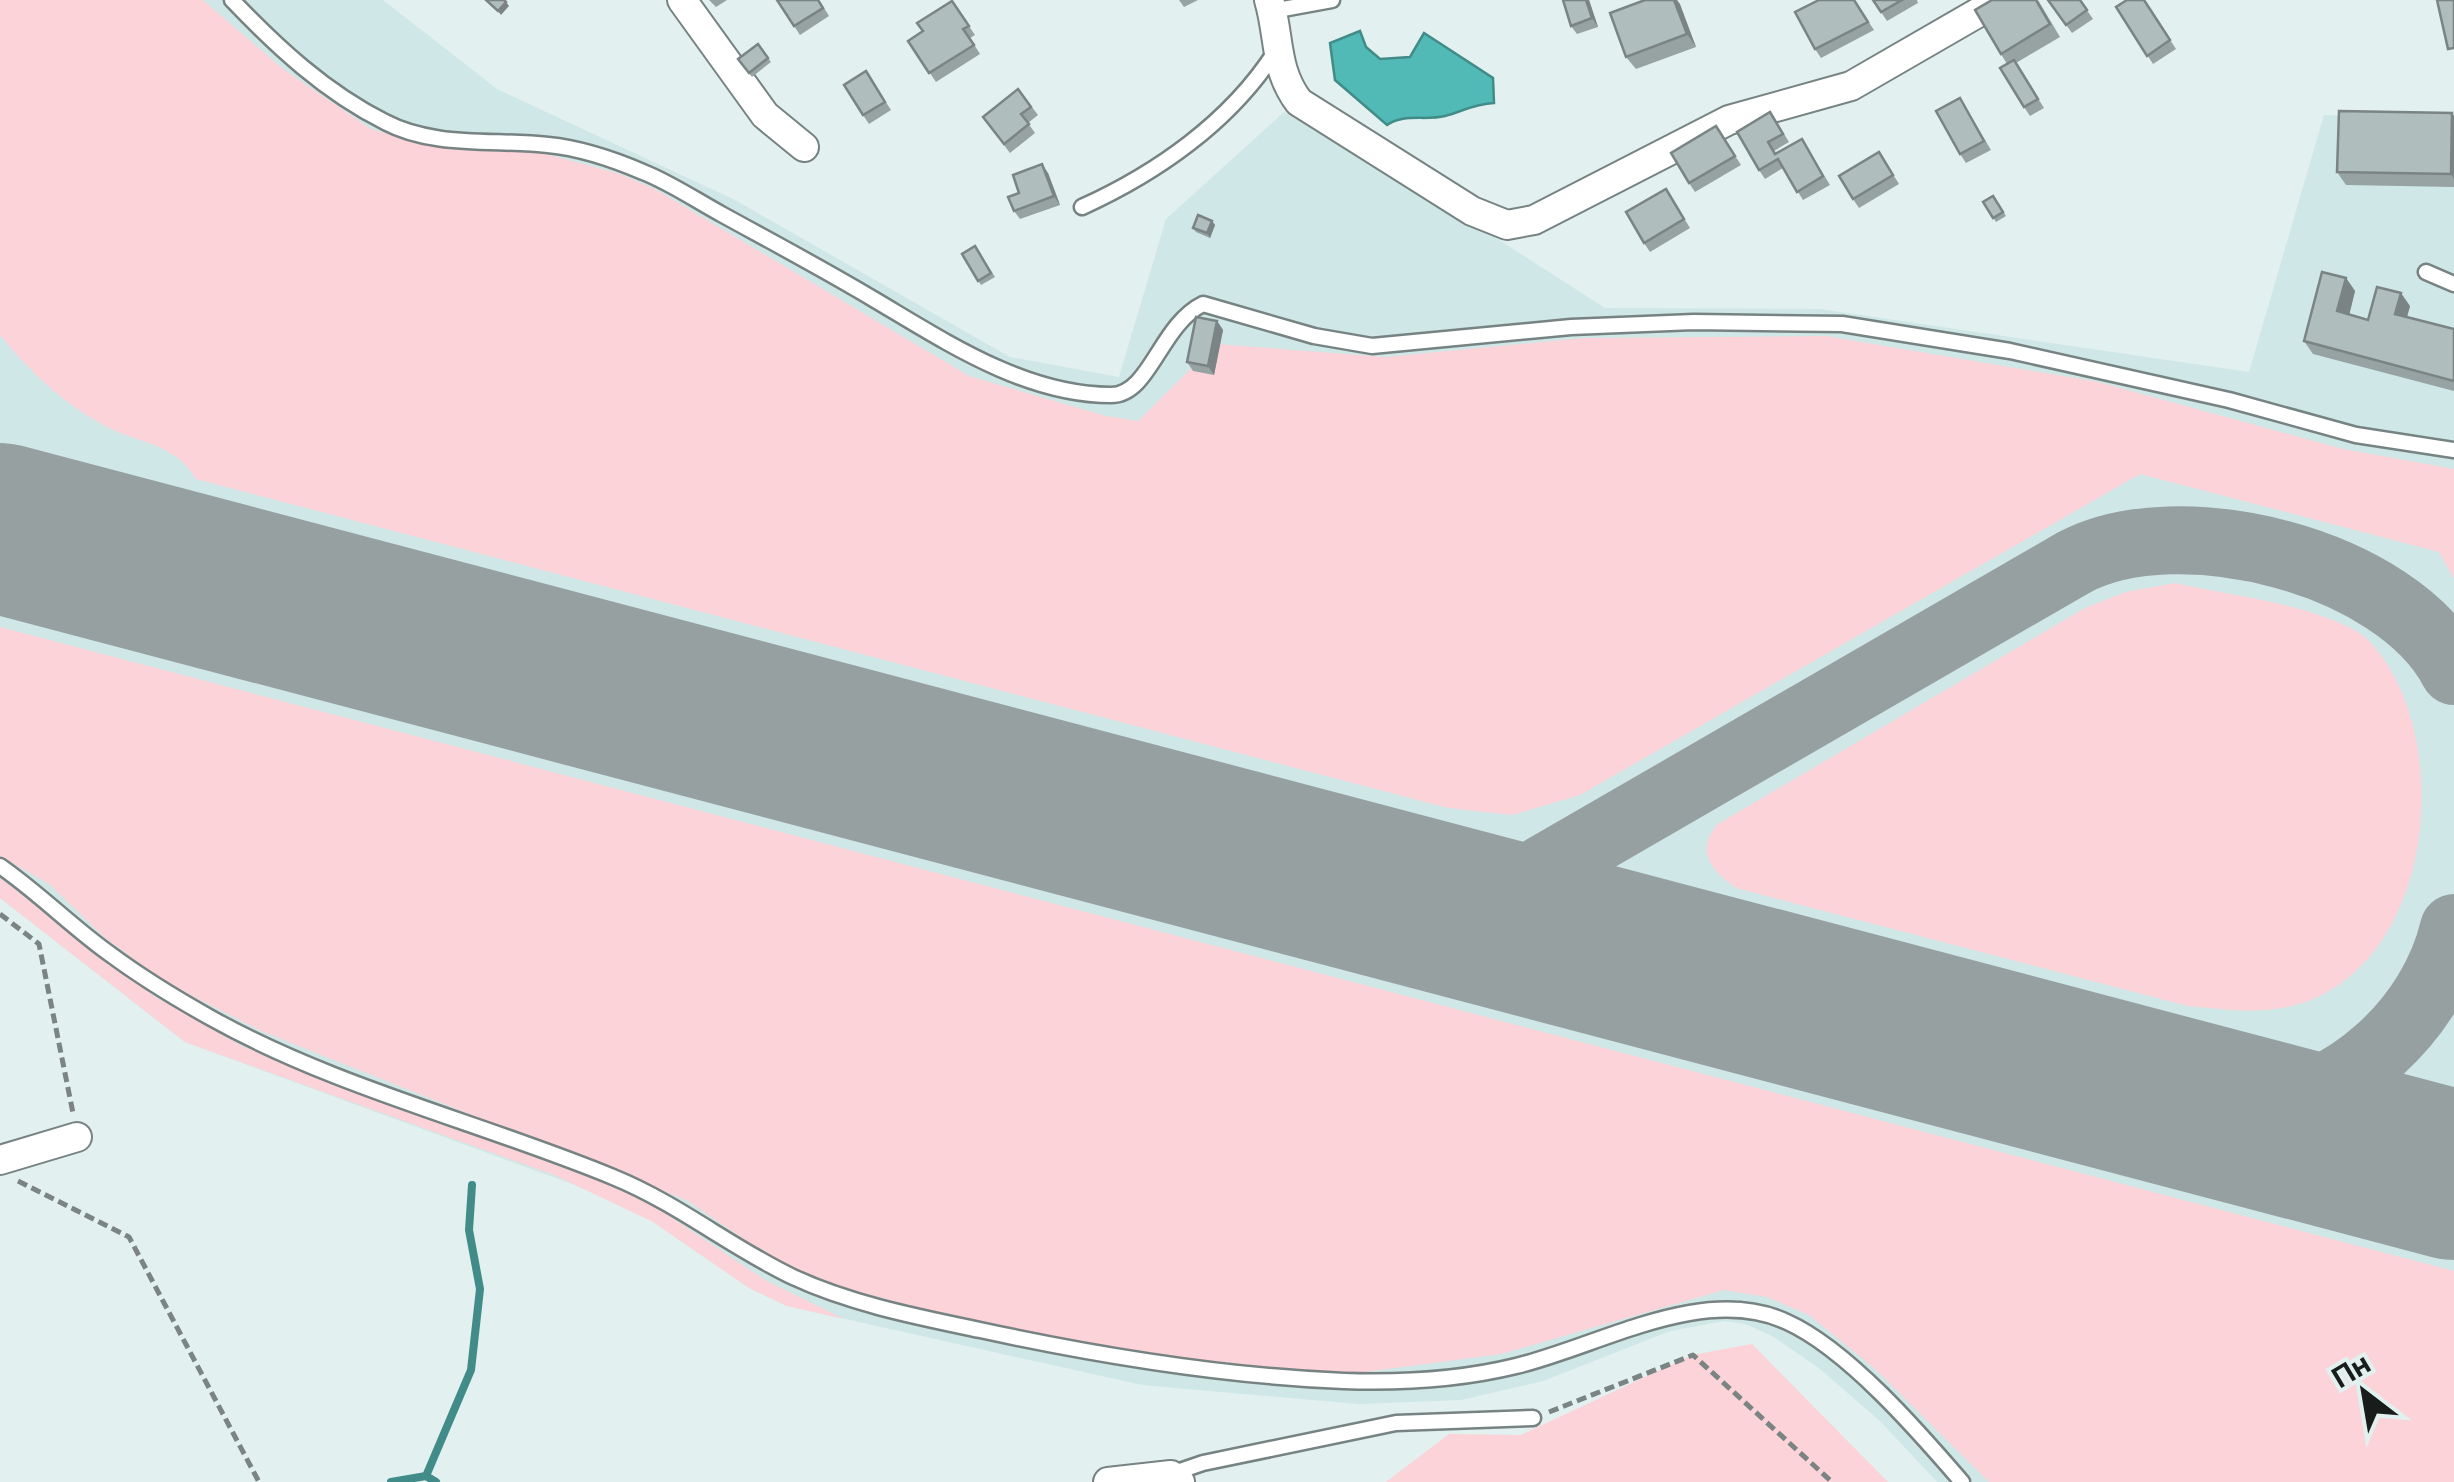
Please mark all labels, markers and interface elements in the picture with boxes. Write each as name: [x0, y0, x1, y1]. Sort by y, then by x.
north arrow: [2314, 1342, 2414, 1442]
text: Пн: [2326, 1346, 2376, 1395]

